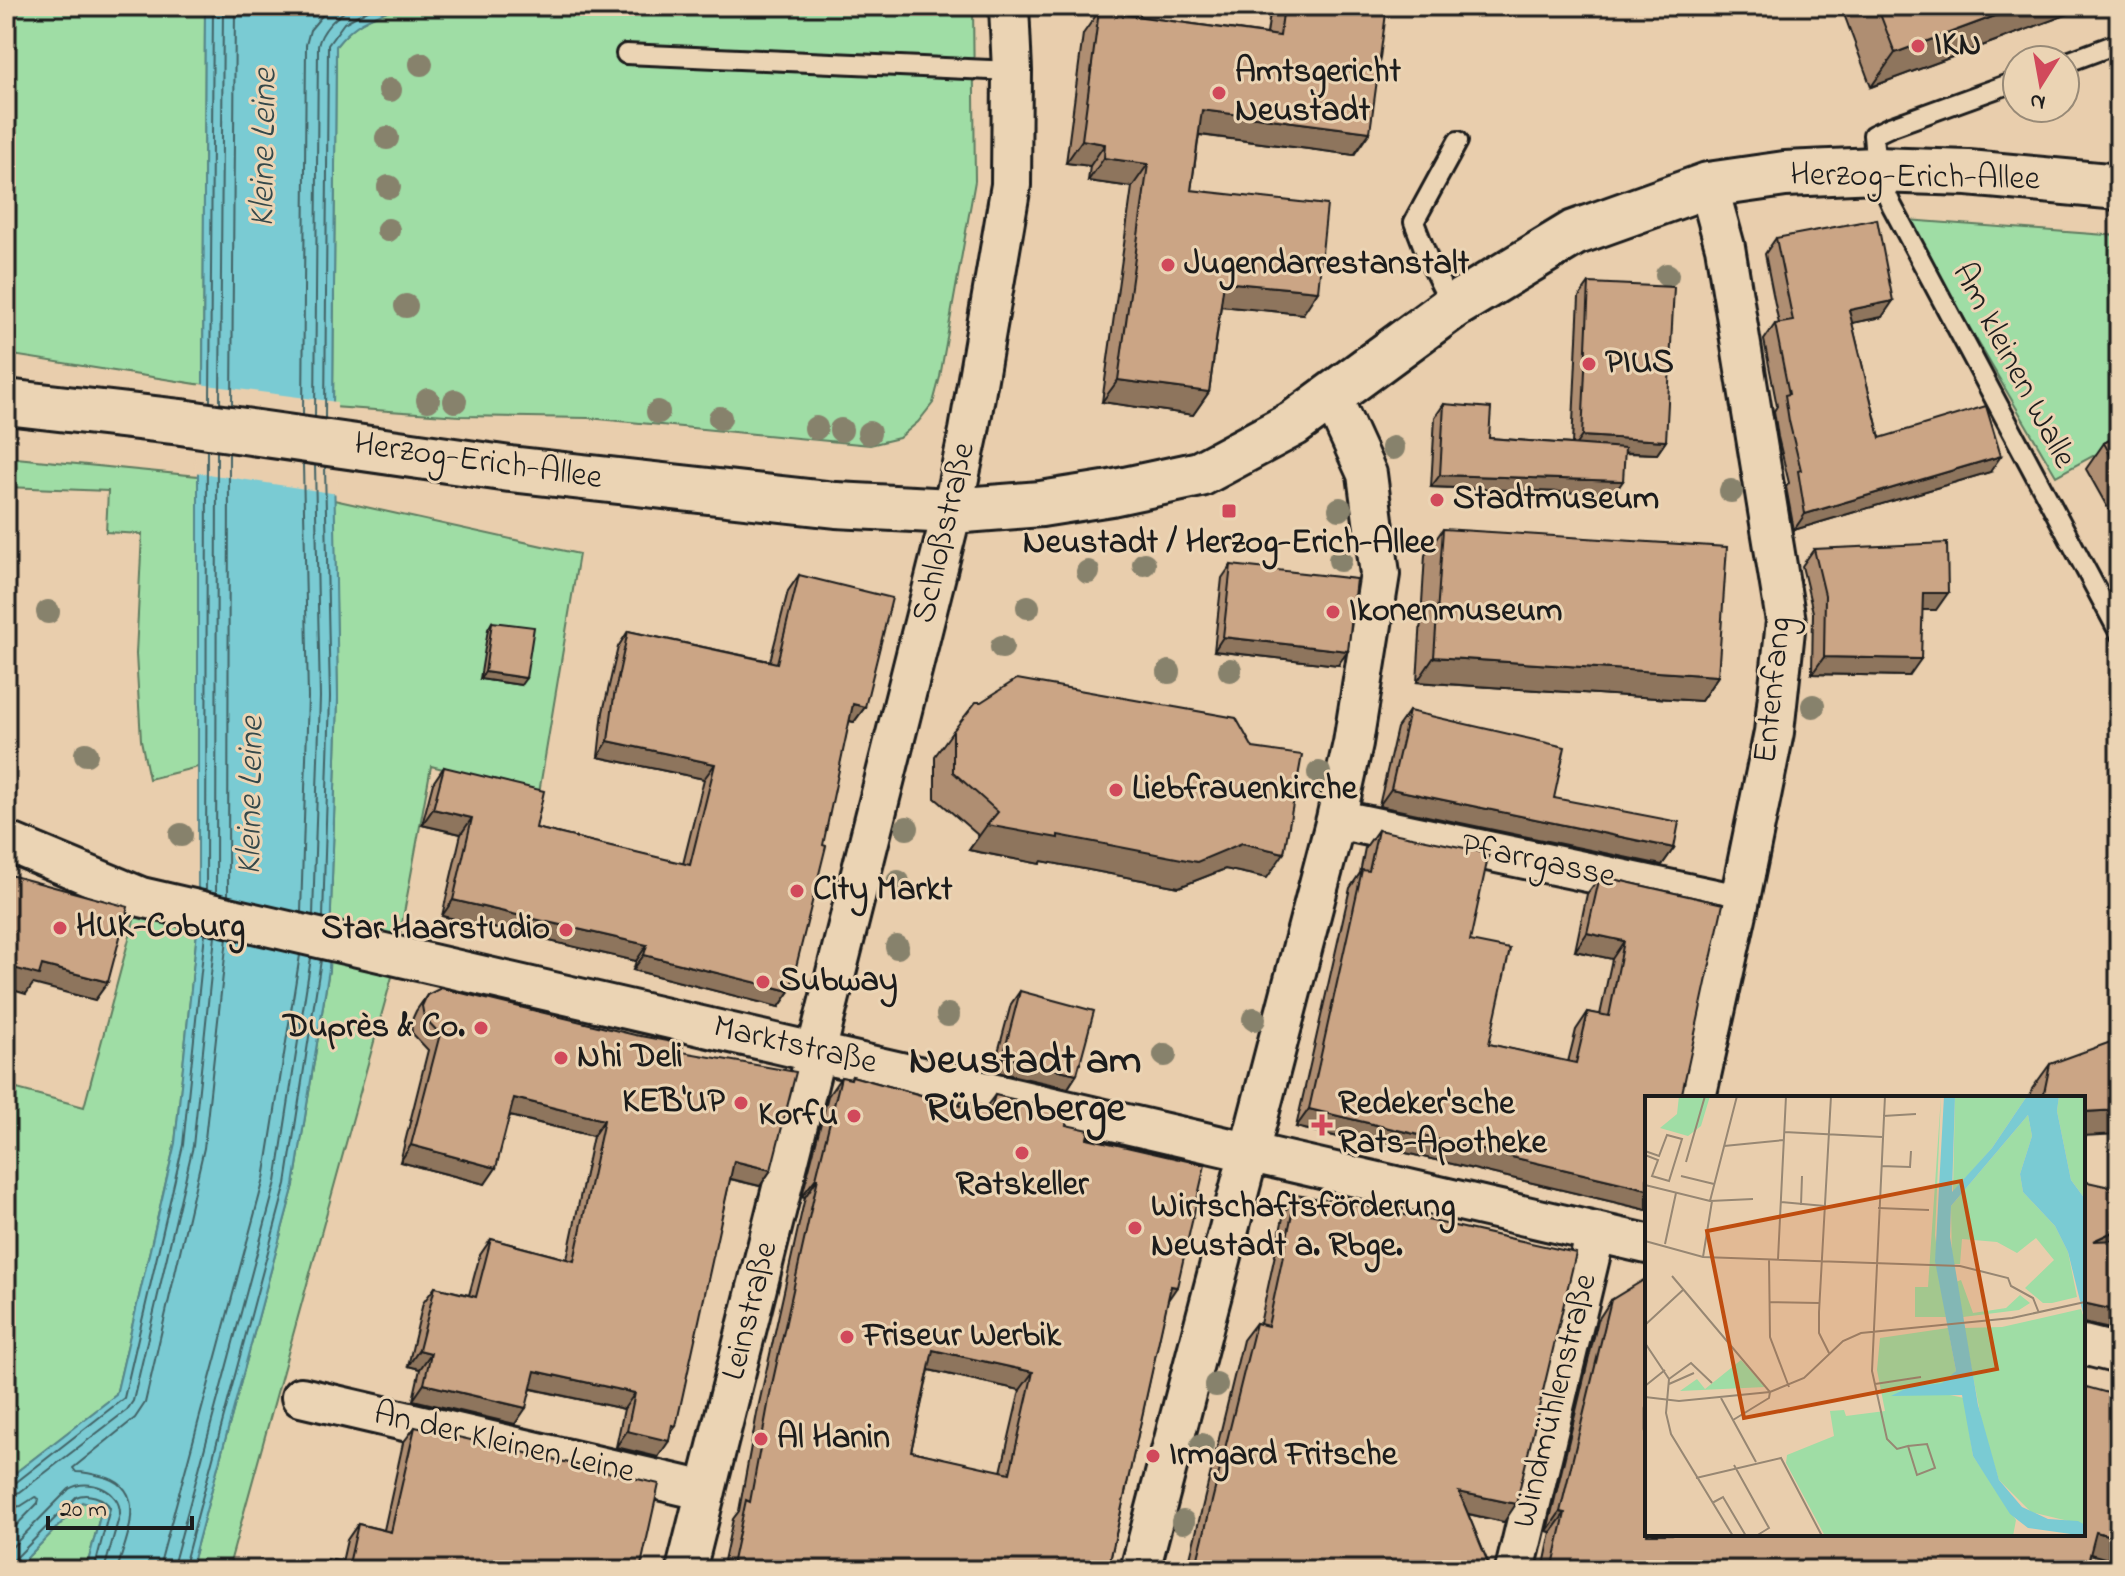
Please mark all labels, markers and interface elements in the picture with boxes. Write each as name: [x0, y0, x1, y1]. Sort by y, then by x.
place label: IKN: [1934, 21, 1981, 71]
marker: IKN: [1909, 37, 1927, 55]
north arrow: [2001, 44, 2081, 124]
place label: Amtsgericht Neustadt: [1235, 48, 1401, 137]
water label: Kleine Leine: [237, 66, 293, 228]
marker: Amtsgericht Neustadt: [1210, 84, 1228, 102]
text: N: [2027, 84, 2048, 118]
street label: Herzog-Erich-Allee: [1790, 151, 2041, 205]
place label: Jugendarrestanstalt: [1184, 240, 1470, 291]
street label: Am kleinen Walle: [1938, 254, 2089, 478]
marker: Jugendarrestanstalt: [1159, 256, 1177, 274]
place label: PIUS: [1605, 339, 1674, 389]
marker: PIUS: [1580, 355, 1598, 373]
street label: Herzog-Erich-Allee: [351, 420, 606, 504]
street label: Schloßstraße: [900, 437, 990, 628]
place label: Stadtmuseum: [1453, 475, 1659, 525]
marker: Stadtmuseum: [1428, 491, 1446, 509]
marker: Neustadt / Herzog-Erich-Allee: [1220, 502, 1238, 520]
place label: Neustadt / Herzog-Erich-Allee: [1023, 519, 1436, 570]
place label: Ikonenmuseum: [1349, 587, 1562, 637]
marker: Ikonenmuseum: [1324, 603, 1342, 621]
street label: Entenfang: [1741, 614, 1807, 766]
water label: Kleine Leine: [224, 714, 280, 876]
place label: Liebfrauenkirche: [1132, 765, 1358, 815]
marker: Liebfrauenkirche: [1107, 781, 1125, 799]
street label: Pfarrgasse: [1456, 821, 1620, 903]
place label: City Markt: [813, 866, 953, 917]
marker: City Markt: [788, 882, 806, 900]
place label: HUK-Coburg: [76, 903, 245, 954]
place label: Star Haarstudio: [321, 905, 550, 955]
marker: HUK-Coburg: [51, 919, 69, 937]
marker: Star Haarstudio: [557, 921, 575, 939]
place label: Subway: [779, 957, 898, 1008]
marker: Subway: [754, 973, 772, 991]
place label: Duprès & Co.: [281, 1003, 465, 1053]
street label: Marktstraße: [708, 1003, 882, 1089]
marker: Duprès & Co.: [472, 1019, 490, 1037]
district label: Neustadt am Rübenberge: [909, 1031, 1141, 1141]
place label: Nhi Deli: [577, 1033, 683, 1083]
marker: Nhi Deli: [552, 1049, 570, 1067]
place label: KEB'UP: [622, 1078, 725, 1128]
place label: Redeker'sche Rats-Apotheke: [1338, 1080, 1547, 1169]
place label: Korfu: [758, 1091, 838, 1141]
marker: KEB'UP: [732, 1094, 750, 1112]
inset map: [1645, 1096, 2085, 1536]
marker: Korfu: [845, 1107, 863, 1125]
marker: Redeker'sche Rats-Apotheke: [1313, 1116, 1331, 1134]
marker: Ratskeller: [1013, 1144, 1031, 1162]
place label: Ratskeller: [955, 1161, 1090, 1211]
place label: Wirtschaftsförderung Neustadt a. Rbge.: [1151, 1183, 1455, 1273]
marker: Wirtschaftsförderung Neustadt a. Rbge.: [1126, 1219, 1144, 1237]
street label: Leinstraße: [710, 1236, 793, 1386]
street label: Windmühlenstraße: [1500, 1268, 1612, 1533]
place label: Friseur Werbik: [861, 1312, 1062, 1362]
marker: Friseur Werbik: [838, 1328, 856, 1346]
street label: An der Kleinen Leine: [369, 1390, 640, 1498]
place label: Al Hanin: [777, 1414, 890, 1464]
marker: Al Hanin: [752, 1430, 770, 1448]
place label: Irmgard Fritsche: [1169, 1431, 1398, 1482]
marker: Irmgard Fritsche: [1144, 1447, 1162, 1465]
scale bar: [48, 1480, 192, 1530]
text: 20 m: [60, 1493, 107, 1528]

